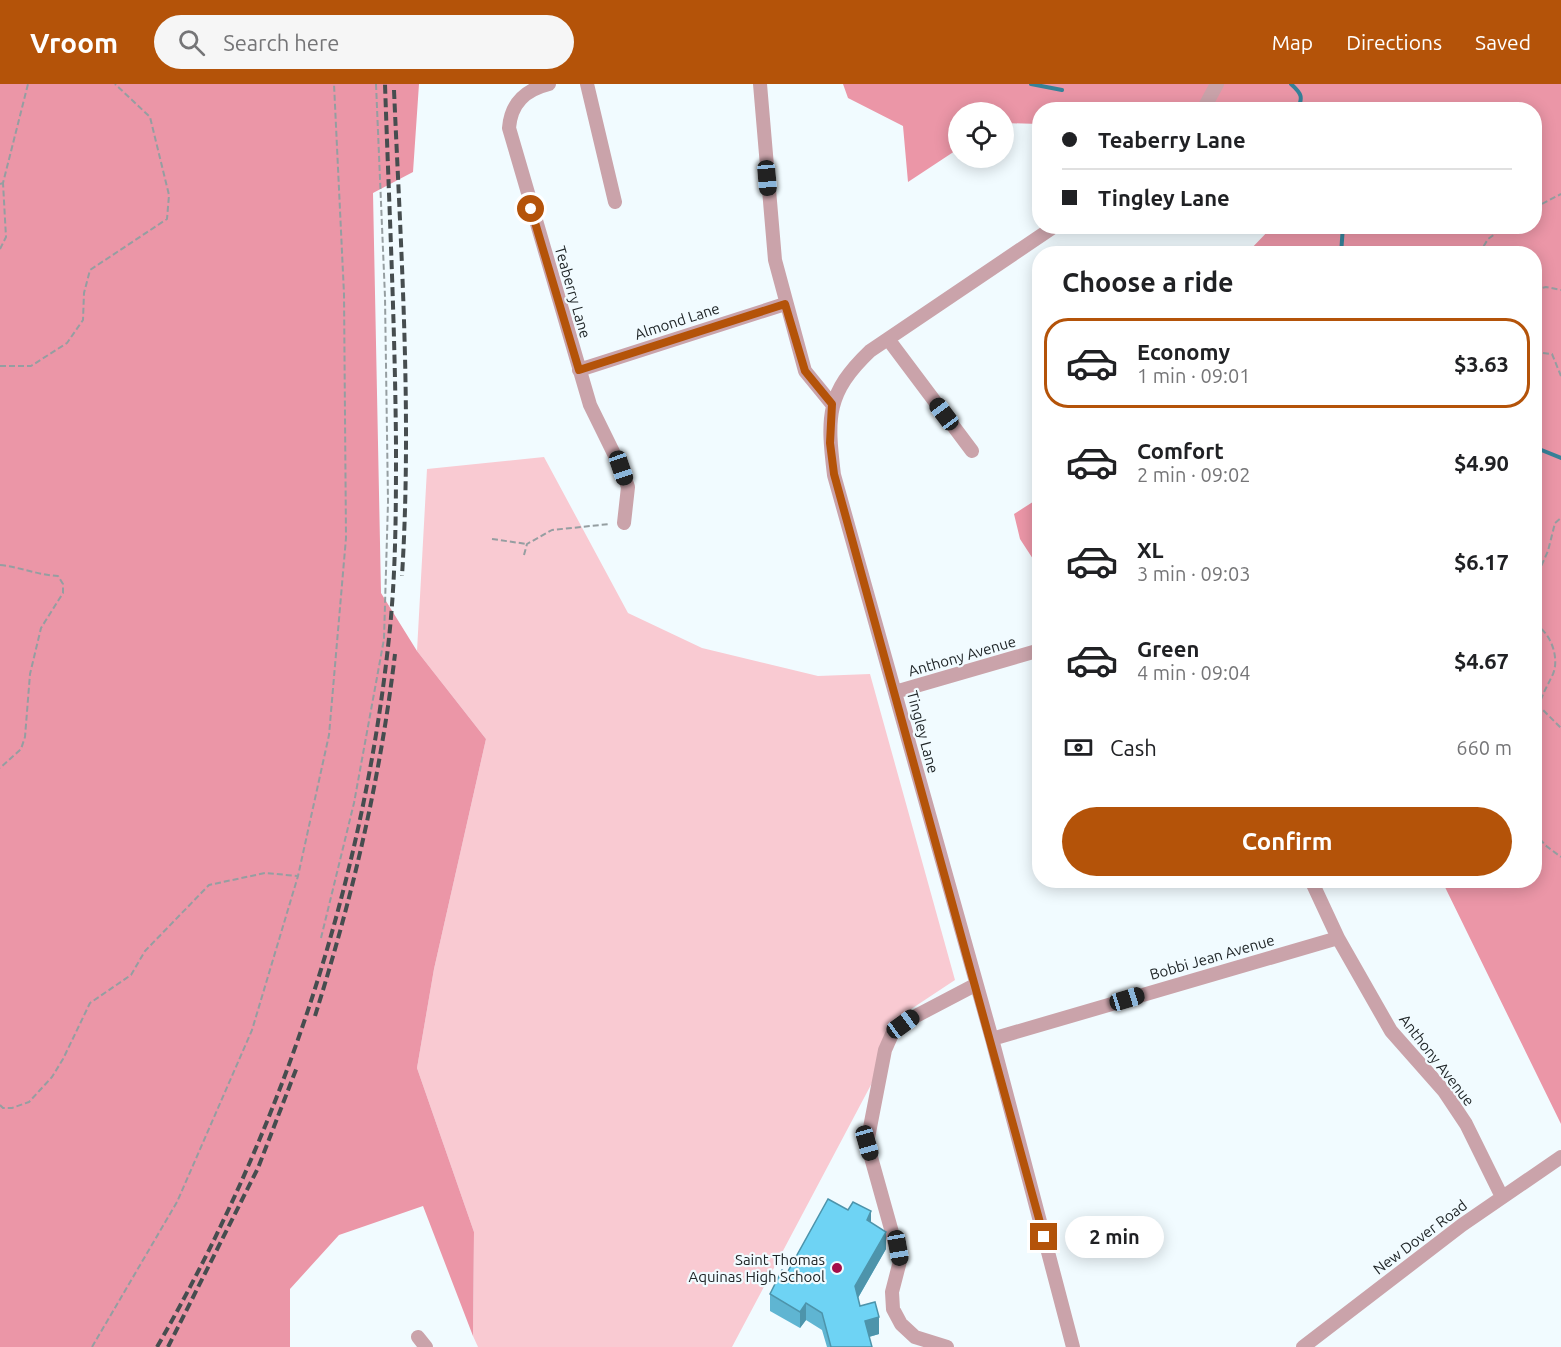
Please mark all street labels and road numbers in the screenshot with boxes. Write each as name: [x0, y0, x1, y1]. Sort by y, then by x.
street label: Teaberry Lane: [552, 244, 594, 340]
street label: Almond Lane: [632, 299, 722, 343]
street label: Anthony Avenue: [906, 633, 1018, 679]
street label: Tingley Lane: [904, 689, 942, 775]
street label: Bobbi Jean Avenue: [1148, 931, 1276, 983]
street label: Anthony Avenue: [1396, 1011, 1478, 1109]
street label: New Dover Road: [1370, 1196, 1470, 1278]

